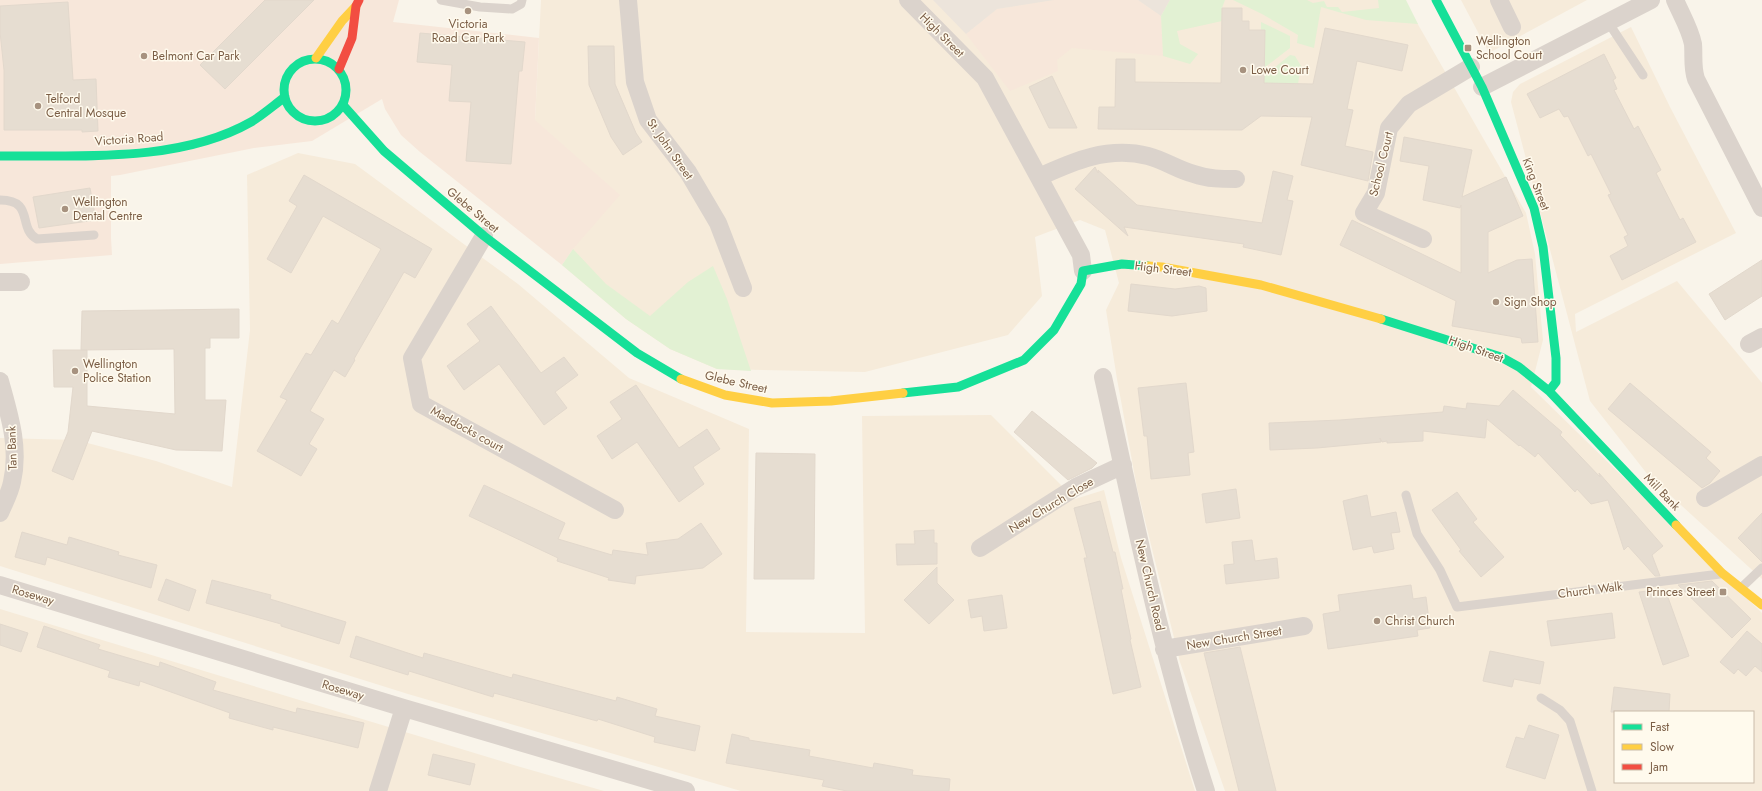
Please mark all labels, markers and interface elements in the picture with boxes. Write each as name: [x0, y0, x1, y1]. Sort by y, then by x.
marker: Victoria Road Car Park: [463, 6, 473, 16]
street label: High Street: [915, 8, 969, 62]
place label: Victoria Road Car Park: [432, 15, 505, 47]
place label: Wellington School Court: [1476, 32, 1542, 64]
marker: Wellington School Court: [1463, 43, 1473, 53]
place label: Belmont Car Park: [152, 47, 240, 65]
marker: Belmont Car Park: [139, 51, 149, 61]
place label: Lowe Court: [1251, 61, 1309, 79]
marker: Lowe Court: [1238, 65, 1248, 75]
place label: Telford Central Mosque: [46, 90, 126, 122]
marker: Telford Central Mosque: [33, 101, 43, 111]
street label: St. John Street: [642, 115, 698, 183]
street label: Victoria Road: [94, 128, 164, 150]
street label: School Court: [1364, 130, 1398, 198]
street label: King Street: [1518, 155, 1554, 213]
street label: Glebe Street: [443, 183, 503, 237]
place label: Wellington Dental Centre: [73, 193, 142, 225]
marker: Wellington Dental Centre: [60, 204, 70, 214]
street label: High Street: [1134, 257, 1193, 281]
place label: Sign Shop: [1504, 293, 1557, 311]
marker: Sign Shop: [1491, 297, 1501, 307]
street label: High Street: [1446, 331, 1506, 367]
place label: Wellington Police Station: [83, 355, 151, 387]
marker: Wellington Police Station: [70, 366, 80, 376]
street label: Glebe Street: [703, 366, 769, 398]
street label: Maddocks court: [427, 402, 507, 457]
street label: Tan Bank: [2, 425, 22, 470]
street label: Mill Bank: [1640, 469, 1685, 515]
street label: New Church Close: [1005, 473, 1097, 537]
street label: New Church Road: [1131, 537, 1169, 633]
street label: Church Walk: [1557, 577, 1624, 603]
street label: Roseway: [10, 580, 57, 610]
place label: Princes Street: [1646, 583, 1715, 601]
marker: Princes Street: [1718, 587, 1728, 597]
place label: Christ Church: [1385, 612, 1455, 630]
marker: Christ Church: [1372, 616, 1382, 626]
street label: New Church Street: [1185, 622, 1283, 654]
street label: Roseway: [320, 675, 367, 705]
legend: [1614, 711, 1754, 783]
text: Fast: [1650, 718, 1669, 736]
text: Slow: [1650, 738, 1675, 756]
text: Jam: [1648, 758, 1668, 776]

